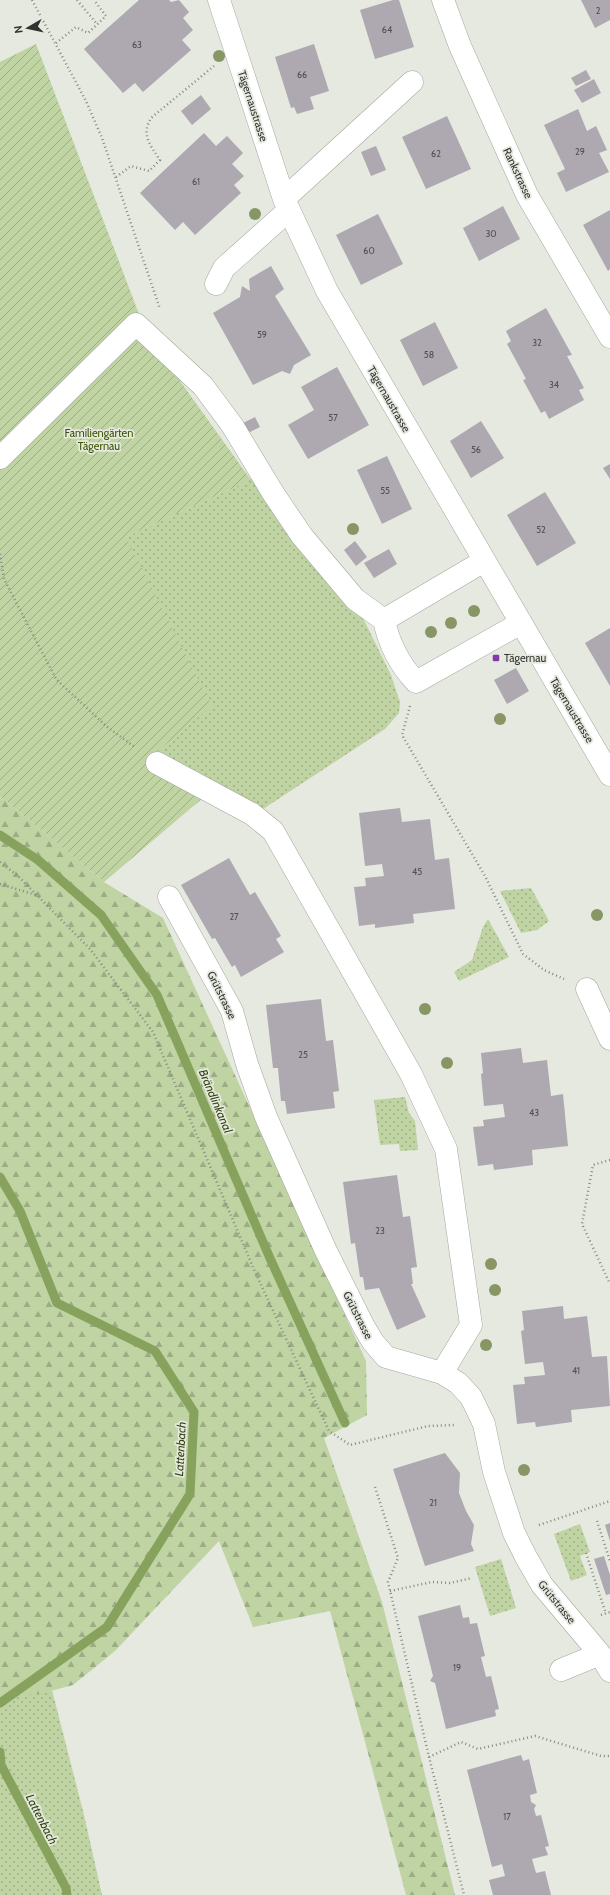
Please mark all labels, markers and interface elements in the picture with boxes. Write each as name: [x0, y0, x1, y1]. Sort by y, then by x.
house number: 2: [596, 5, 601, 16]
north arrow: [8, 8, 48, 48]
house number: 64: [382, 24, 392, 35]
text: N: [11, 25, 26, 35]
house number: 63: [132, 39, 142, 50]
street label: Tägernaustrasse: [235, 69, 271, 144]
house number: 66: [297, 69, 307, 80]
street label: Rankstrasse: [500, 145, 536, 201]
house number: 29: [575, 146, 585, 157]
house number: 62: [431, 148, 441, 159]
house number: 61: [192, 176, 200, 187]
house number: 30: [485, 228, 497, 239]
house number: 60: [363, 245, 375, 256]
house number: 59: [257, 329, 267, 340]
house number: 32: [532, 337, 542, 348]
house number: 58: [424, 349, 434, 360]
street label: Tägernaustrasse: [364, 363, 414, 435]
house number: 34: [549, 379, 559, 390]
house number: 57: [328, 412, 338, 423]
park label: Familiengärten Tägernau: [65, 426, 133, 453]
house number: 56: [471, 444, 481, 455]
house number: 55: [380, 485, 390, 496]
house number: 52: [536, 524, 546, 535]
place label: Tägernau: [504, 651, 546, 665]
marker: Tägernau: [491, 653, 501, 663]
street label: Tägernaustrasse: [547, 675, 597, 746]
house number: 45: [412, 866, 422, 877]
house number: 27: [229, 911, 239, 922]
street label: Grütstrasse: [204, 969, 240, 1022]
house number: 25: [298, 1049, 308, 1060]
water label: Brändlinkanal: [196, 1067, 236, 1135]
house number: 43: [529, 1107, 539, 1118]
house number: 23: [375, 1225, 385, 1236]
street label: Grütstrasse: [340, 1289, 376, 1342]
house number: 41: [572, 1365, 580, 1376]
water label: Lattenbach: [171, 1421, 189, 1477]
house number: 21: [429, 1497, 437, 1508]
street label: Grütstrasse: [535, 1577, 579, 1627]
house number: 19: [453, 1662, 461, 1673]
water label: Lattenbach: [23, 1791, 61, 1847]
house number: 17: [503, 1811, 511, 1822]

